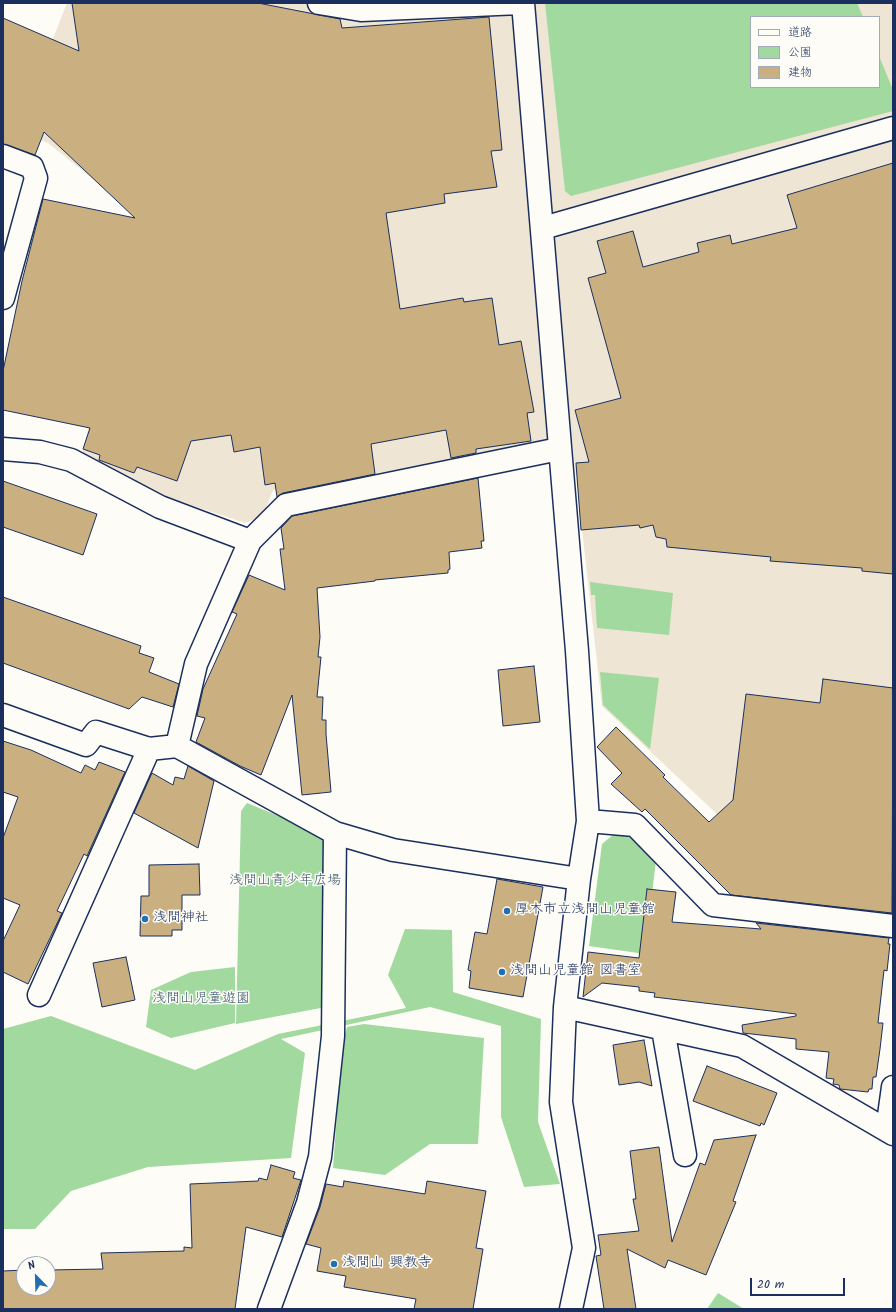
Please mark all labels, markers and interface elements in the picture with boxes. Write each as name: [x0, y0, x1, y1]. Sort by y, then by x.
legend: [750, 16, 880, 88]
text: 道路: [788, 23, 812, 42]
text: 公園: [788, 43, 812, 62]
text: 建物: [788, 63, 812, 82]
park label: 浅間山青少年広場: [229, 874, 341, 890]
place label: 厚木市立浅間山児童館: [515, 903, 655, 919]
marker: 厚木市立浅間山児童館: [502, 906, 512, 916]
place label: 浅間神社: [153, 911, 209, 927]
marker: 浅間神社: [140, 914, 150, 924]
place label: 浅間山児童館 図書室: [510, 964, 642, 980]
marker: 浅間山児童館 図書室: [497, 967, 507, 977]
park label: 浅間山児童遊園: [152, 992, 250, 1008]
north arrow: [16, 1256, 56, 1296]
text: N: [25, 1256, 38, 1276]
place label: 浅間山 興教寺: [342, 1256, 432, 1272]
marker: 浅間山 興教寺: [329, 1259, 339, 1269]
scale bar: [752, 1270, 847, 1296]
text: 20 m: [757, 1275, 784, 1294]

